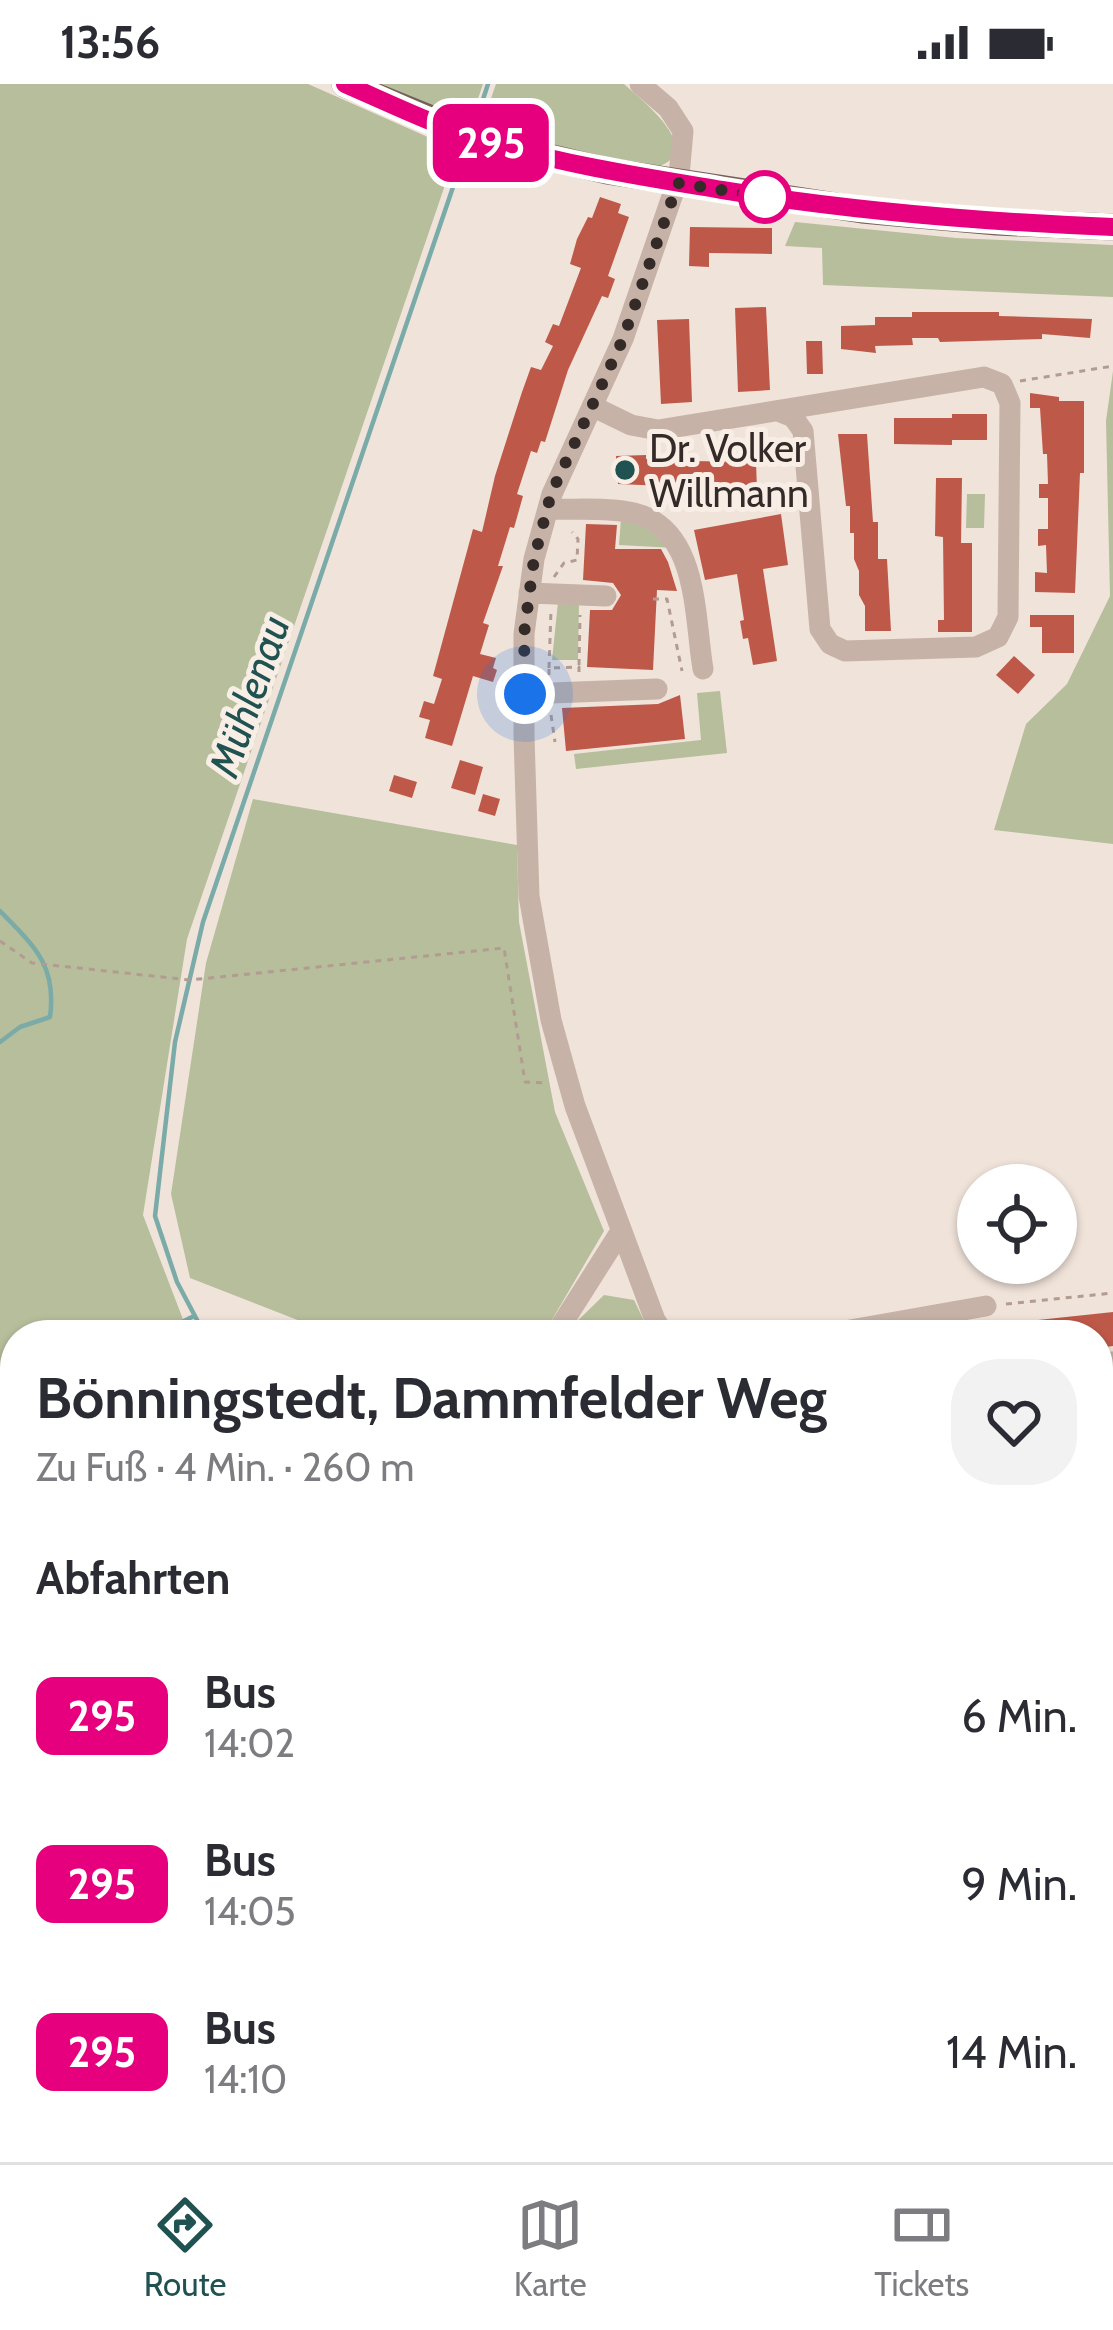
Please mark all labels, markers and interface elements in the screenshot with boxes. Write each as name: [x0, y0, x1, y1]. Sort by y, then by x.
text: 13:56: [60, 15, 160, 69]
line badge: 295: [422, 104, 560, 182]
text: 295: [457, 117, 525, 169]
unlabelled marker: [740, 172, 790, 222]
place label: Dr. Volker Willmann: [649, 424, 809, 517]
marker: Dr. Volker Willmann: [612, 457, 638, 483]
water label: Mühlenau: [197, 609, 301, 784]
your location: [495, 664, 555, 724]
map controls: [957, 1164, 1077, 1284]
button: locate: [957, 1164, 1077, 1284]
button: heart: [951, 1359, 1077, 1485]
text: Bönningstedt, Dammfelder Weg: [36, 1363, 827, 1432]
text: Zu Fuß · 4 Min. · 260 m: [36, 1443, 414, 1491]
text: Abfahrten: [36, 1551, 230, 1605]
text: Bus: [204, 1665, 276, 1719]
text: 6 Min.: [961, 1689, 1077, 1743]
text: 295: [68, 1690, 136, 1742]
text: 14:02: [204, 1719, 295, 1767]
text: Bus: [204, 1833, 276, 1887]
text: 9 Min.: [961, 1857, 1077, 1911]
text: 295: [68, 1858, 136, 1910]
text: 14:05: [204, 1887, 296, 1935]
text: Bus: [204, 2001, 276, 2055]
text: 14 Min.: [946, 2025, 1077, 2079]
text: 295: [68, 2026, 136, 2078]
text: 14:10: [204, 2055, 287, 2103]
tab: Route: [144, 2192, 226, 2304]
tab: Karte: [514, 2192, 587, 2304]
tab: Tickets: [874, 2192, 969, 2304]

